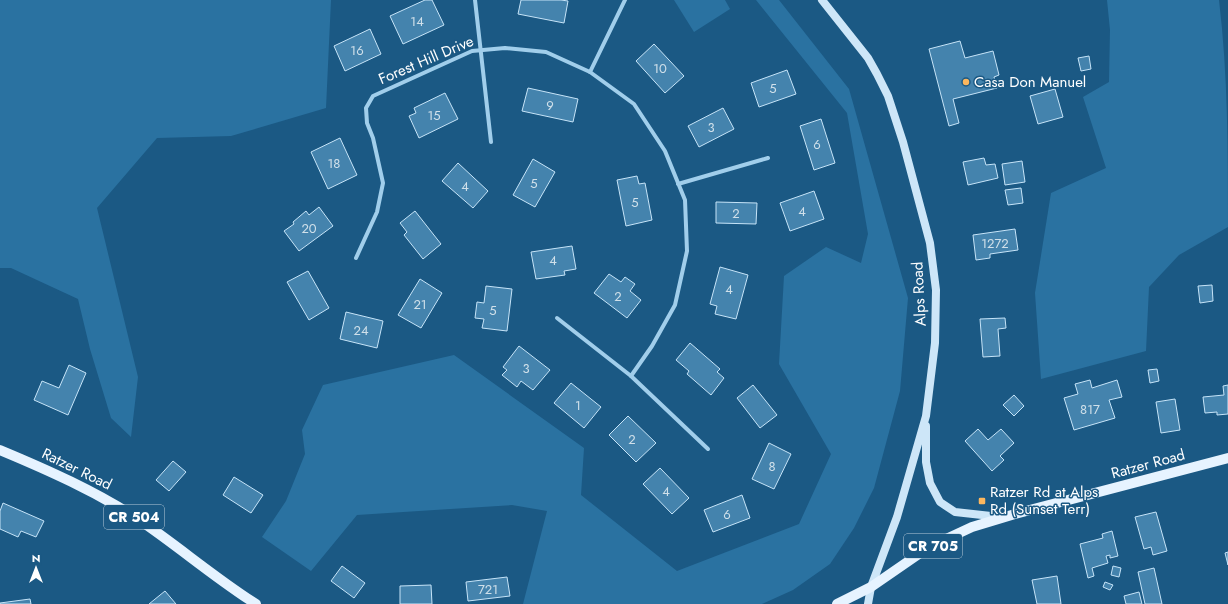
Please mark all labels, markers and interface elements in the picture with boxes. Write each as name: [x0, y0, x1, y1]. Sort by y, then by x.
house number: 14: [410, 12, 424, 31]
street label: Forest Hill Drive: [375, 30, 477, 90]
house number: 16: [350, 41, 364, 60]
house number: 10: [653, 59, 667, 78]
place label: Casa Don Manuel: [974, 71, 1086, 93]
marker: Casa Don Manuel: [961, 77, 971, 87]
house number: 5: [769, 79, 777, 98]
house number: 9: [546, 96, 554, 115]
house number: 15: [427, 106, 441, 125]
house number: 3: [707, 118, 715, 137]
house number: 6: [813, 135, 821, 154]
house number: 18: [328, 154, 340, 173]
house number: 5: [530, 174, 538, 193]
house number: 4: [461, 177, 469, 196]
house number: 5: [631, 193, 639, 212]
house number: 4: [798, 202, 806, 221]
house number: 2: [732, 204, 740, 223]
house number: 20: [301, 219, 317, 238]
house number: 1272: [981, 234, 1009, 253]
house number: 4: [549, 251, 557, 270]
street label: Alps Road: [906, 261, 932, 327]
house number: 4: [725, 280, 733, 299]
house number: 2: [614, 287, 622, 306]
house number: 21: [413, 295, 427, 314]
house number: 5: [489, 301, 497, 320]
house number: 24: [354, 321, 369, 340]
house number: 3: [522, 359, 530, 378]
house number: 1: [575, 396, 581, 415]
house number: 817: [1080, 400, 1100, 419]
house number: 2: [628, 430, 636, 449]
street label: Ratzer Road: [38, 443, 116, 495]
street label: Ratzer Road: [1109, 444, 1187, 484]
house number: 8: [768, 457, 776, 476]
place label: Ratzer Rd at Alps Rd (Sunset Terr): [990, 481, 1098, 520]
house number: 4: [662, 482, 670, 501]
marker: Ratzer Rd at Alps Rd (Sunset Terr): [977, 496, 987, 506]
road number: CR 504: [104, 505, 164, 529]
house number: 6: [723, 505, 731, 524]
road number: CR 705: [904, 534, 962, 558]
north arrow: [16, 548, 56, 588]
text: N: [32, 550, 40, 566]
house number: 721: [478, 580, 498, 599]

